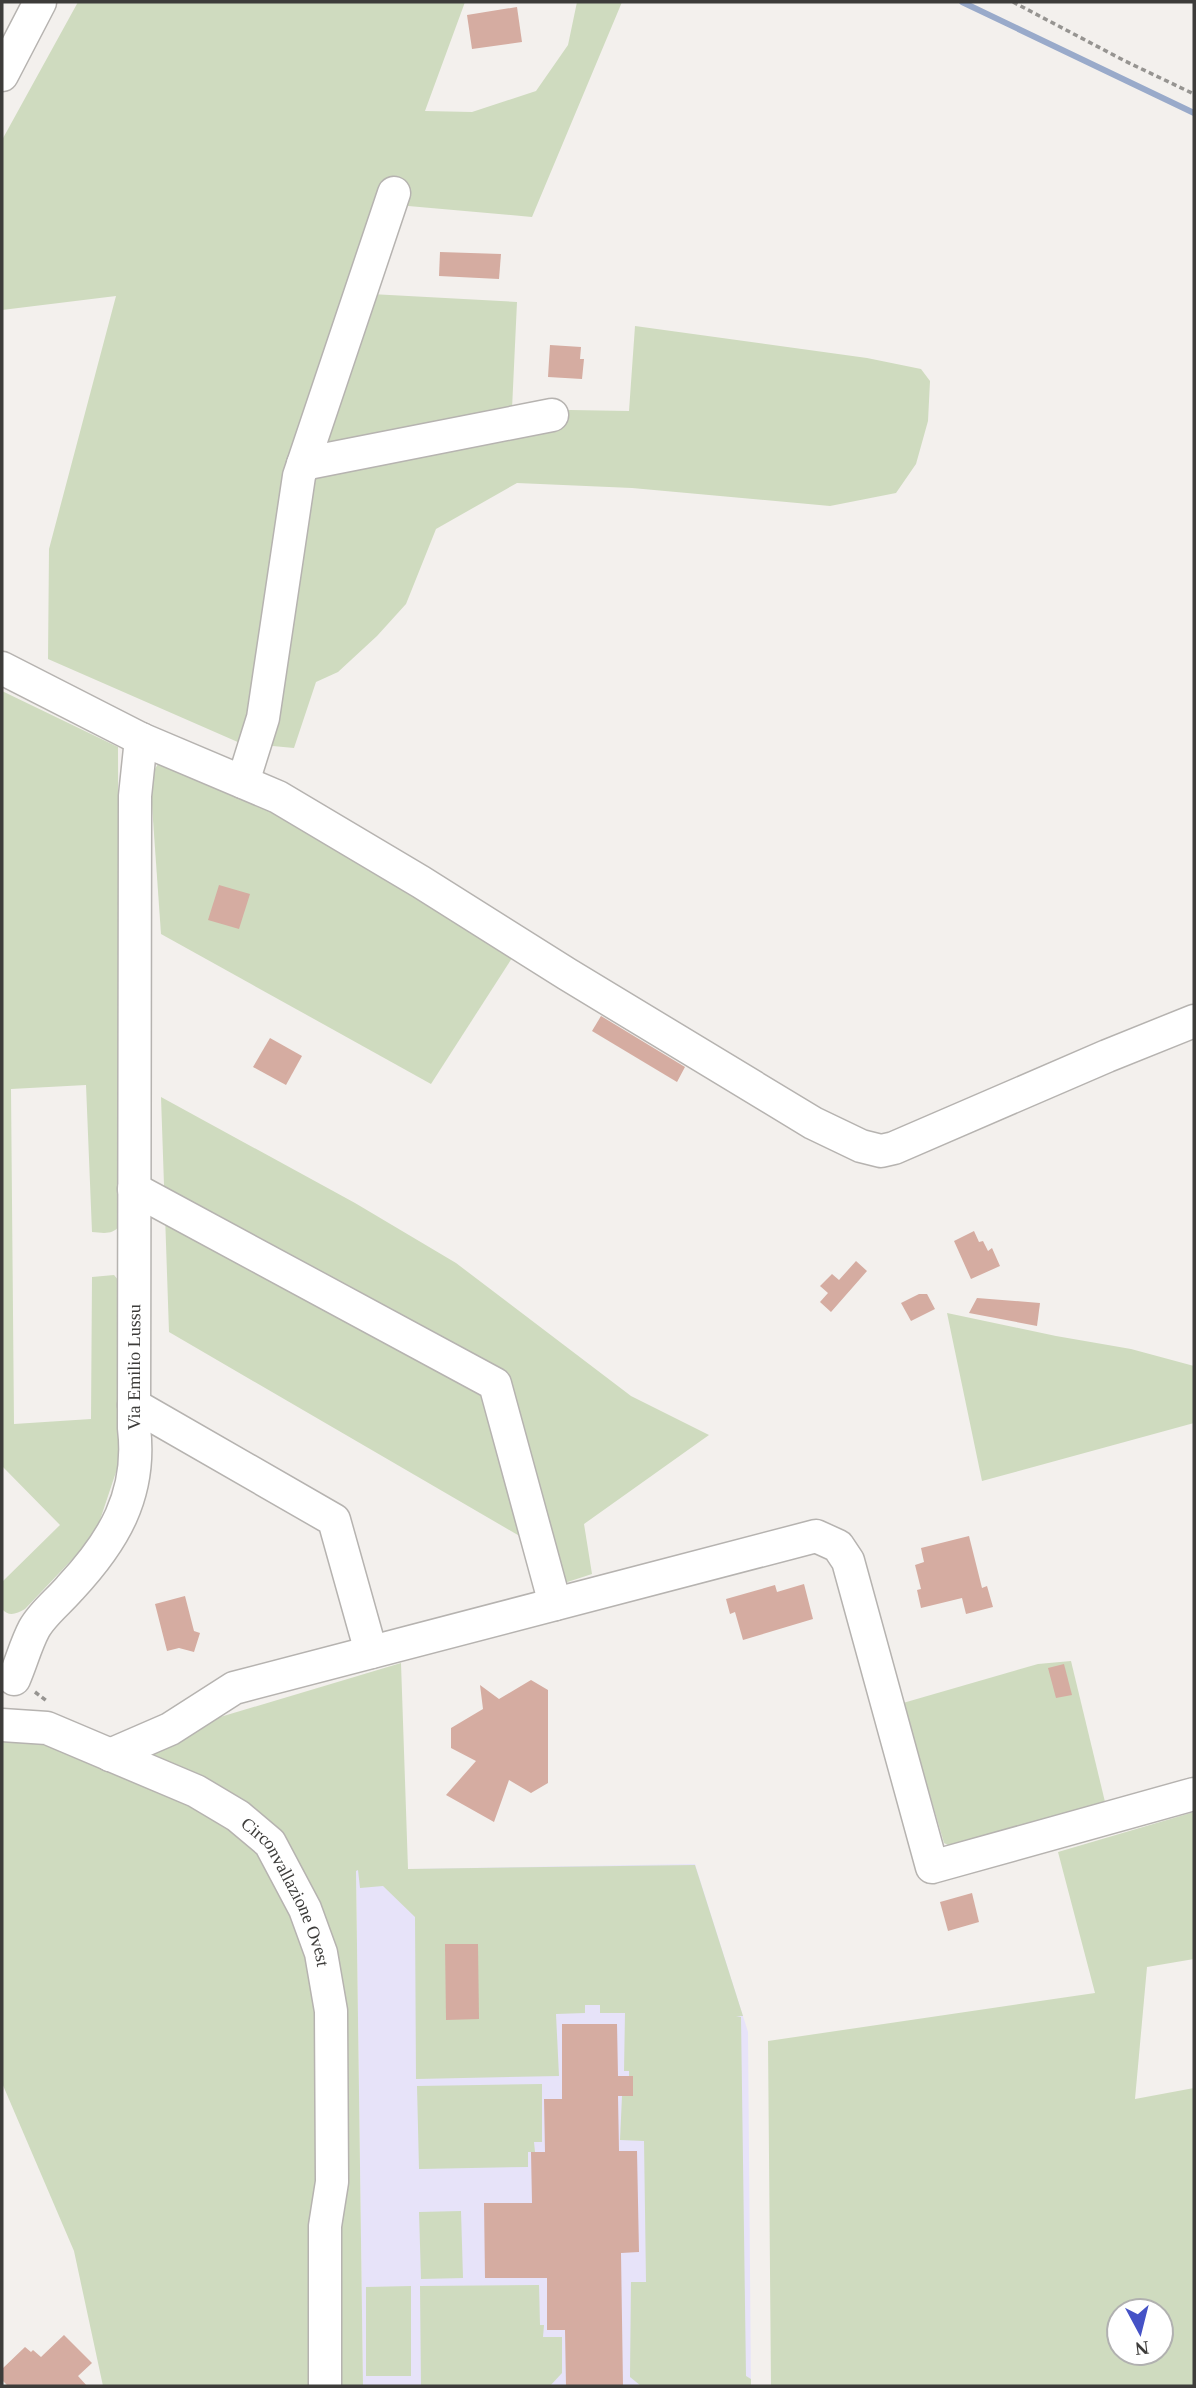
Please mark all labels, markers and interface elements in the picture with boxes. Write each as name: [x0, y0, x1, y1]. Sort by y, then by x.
street label: Via Emilio Lussu: [124, 1304, 144, 1430]
street label: Circonvallazione Ovest: [237, 1813, 333, 1968]
north arrow: [1105, 2297, 1175, 2367]
text: N: [1134, 2337, 1150, 2360]

